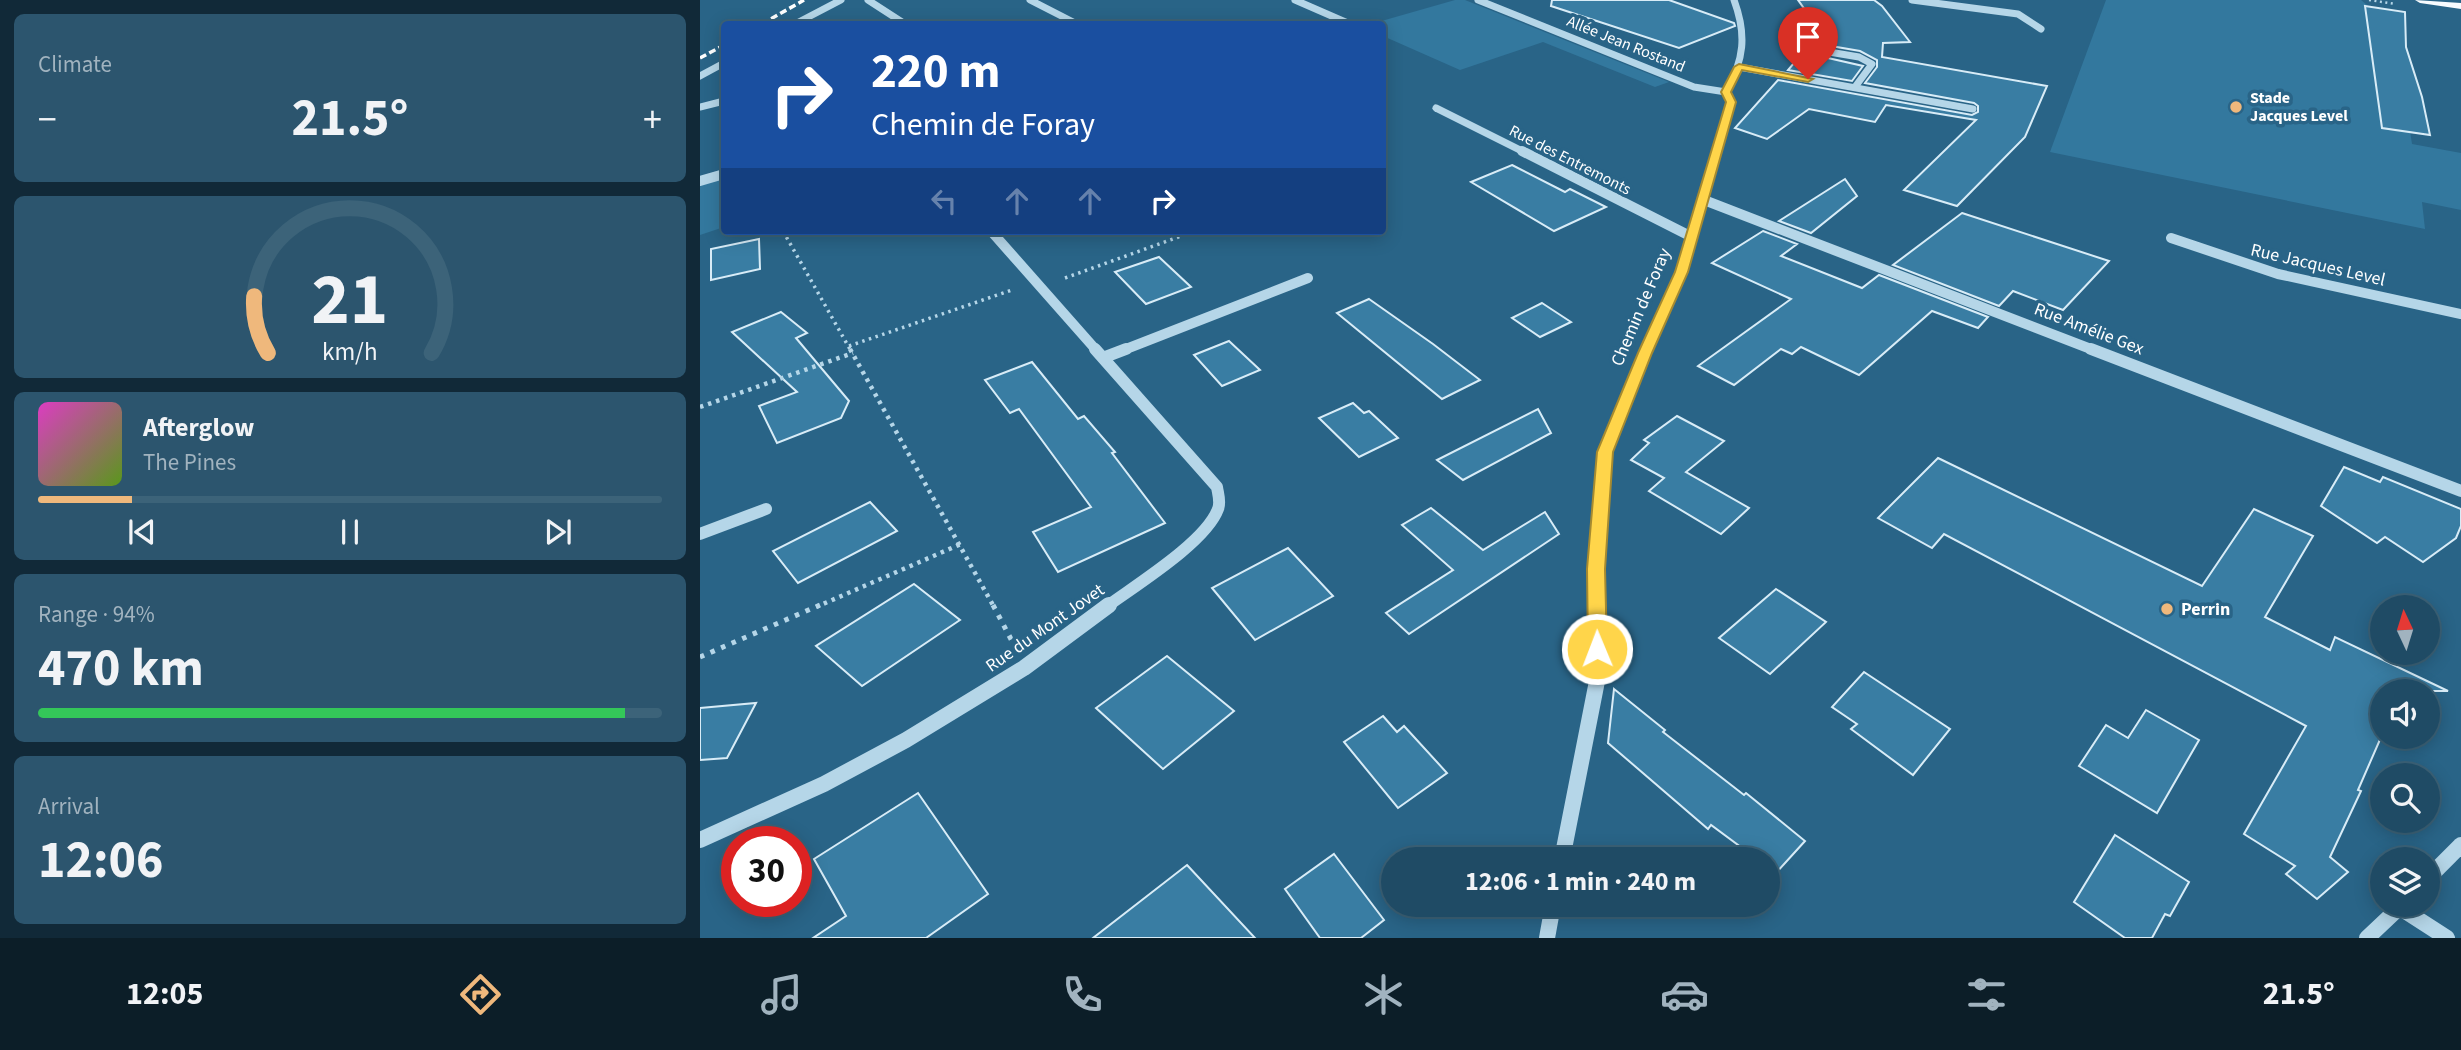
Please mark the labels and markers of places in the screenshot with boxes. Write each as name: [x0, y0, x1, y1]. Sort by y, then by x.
pin: [1778, 7, 1838, 79]
place label: Stade Jacques Level: [2250, 87, 2348, 127]
marker: Stade Jacques Level: [2228, 99, 2244, 115]
place label: Perrin: [2181, 597, 2230, 622]
marker: Perrin: [2159, 601, 2175, 617]

